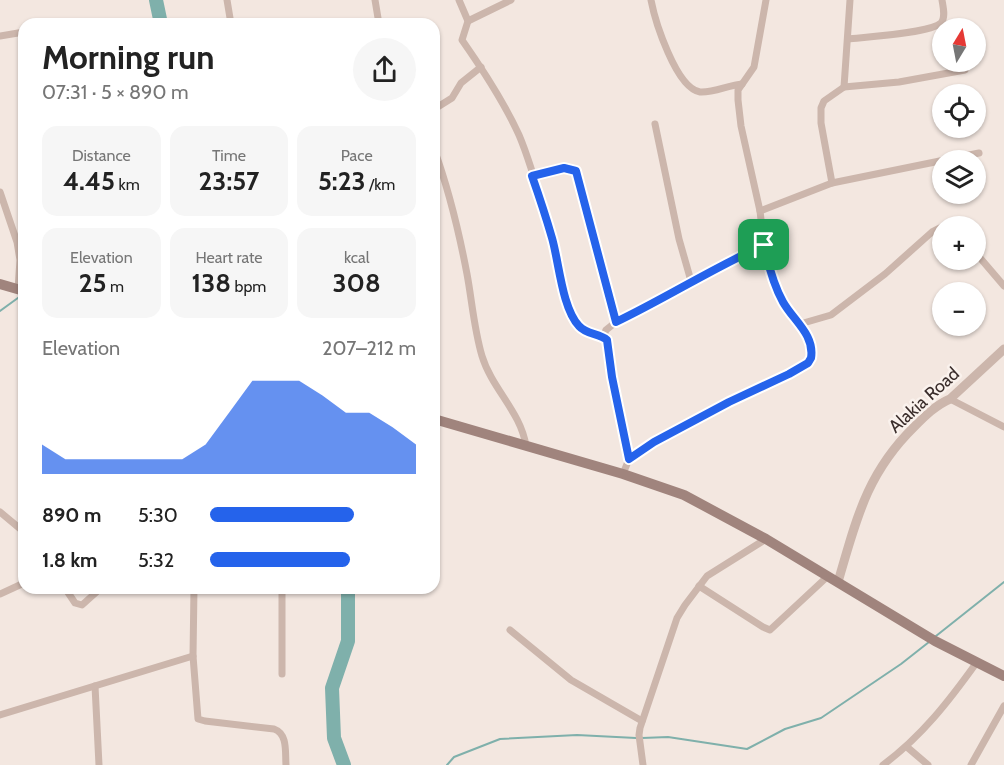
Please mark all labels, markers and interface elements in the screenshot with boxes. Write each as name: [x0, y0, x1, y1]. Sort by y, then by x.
north arrow: [932, 18, 986, 72]
map controls: [932, 18, 986, 336]
text: Morning run: [42, 37, 214, 77]
button: share: [353, 38, 416, 101]
text: 07:31 · 5 × 890 m: [42, 80, 188, 104]
button: locate: [932, 84, 986, 138]
text: Distance: [72, 146, 131, 165]
text: Time: [212, 146, 246, 165]
text: Pace: [341, 146, 373, 165]
button: layers: [932, 150, 986, 204]
text: 4.45: [63, 165, 115, 197]
text: 23:57: [199, 165, 259, 197]
text: 5:23: [318, 165, 365, 197]
text: km: [115, 175, 140, 194]
text: /km: [365, 175, 395, 194]
button: +: [932, 216, 986, 270]
pin: [738, 219, 789, 270]
icon: arrive: [747, 228, 780, 261]
text: Elevation: [70, 248, 133, 267]
text: Heart rate: [196, 248, 262, 267]
text: kcal: [344, 248, 369, 267]
text: 25: [79, 267, 106, 299]
text: 138: [192, 267, 231, 299]
text: 308: [333, 267, 381, 299]
text: m: [106, 277, 124, 296]
text: bpm: [231, 277, 266, 296]
button: −: [932, 282, 986, 336]
text: Elevation: [42, 336, 120, 360]
text: 207–212 m: [322, 336, 416, 360]
street label: Alakia Road: [884, 363, 964, 437]
text: 890 m: [42, 503, 101, 527]
text: 5:30: [138, 503, 178, 527]
text: 1.8 km: [42, 548, 97, 572]
text: 5:32: [138, 548, 174, 572]

